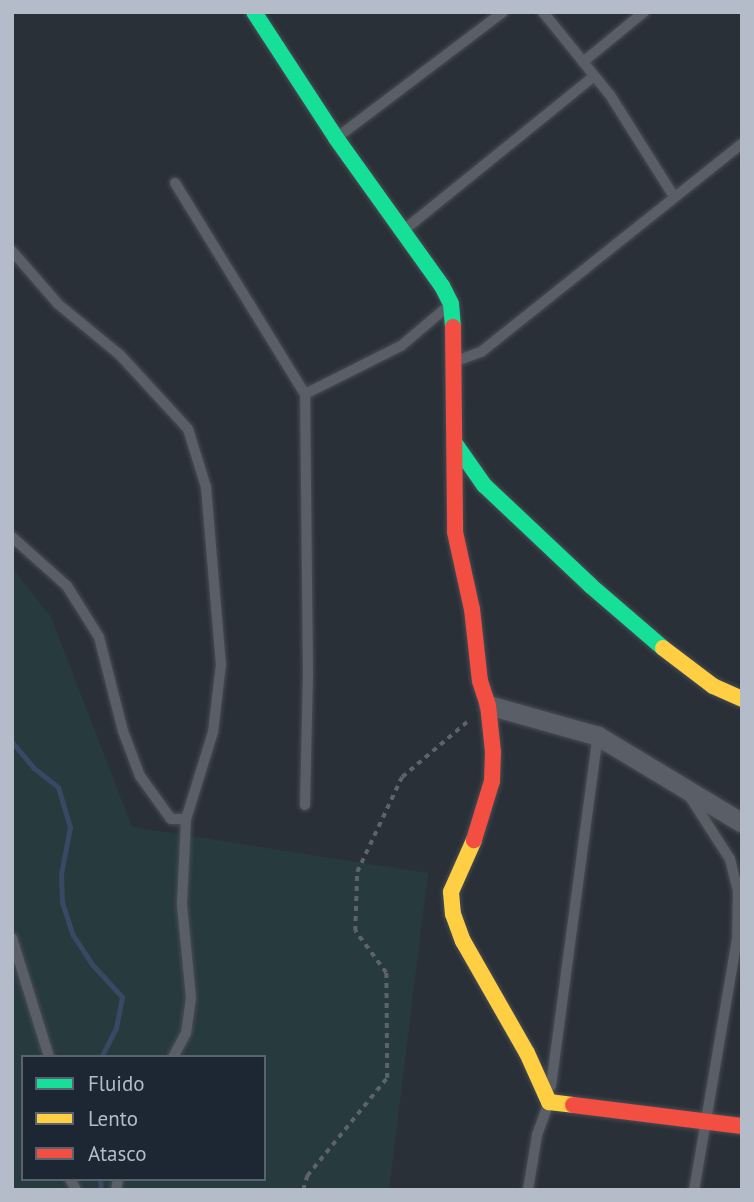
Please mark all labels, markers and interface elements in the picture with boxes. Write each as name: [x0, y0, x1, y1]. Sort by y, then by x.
legend: [21, 1055, 266, 1181]
text: Fluido: [88, 1070, 145, 1097]
text: Lento: [88, 1105, 138, 1132]
text: Atasco: [88, 1140, 147, 1167]

